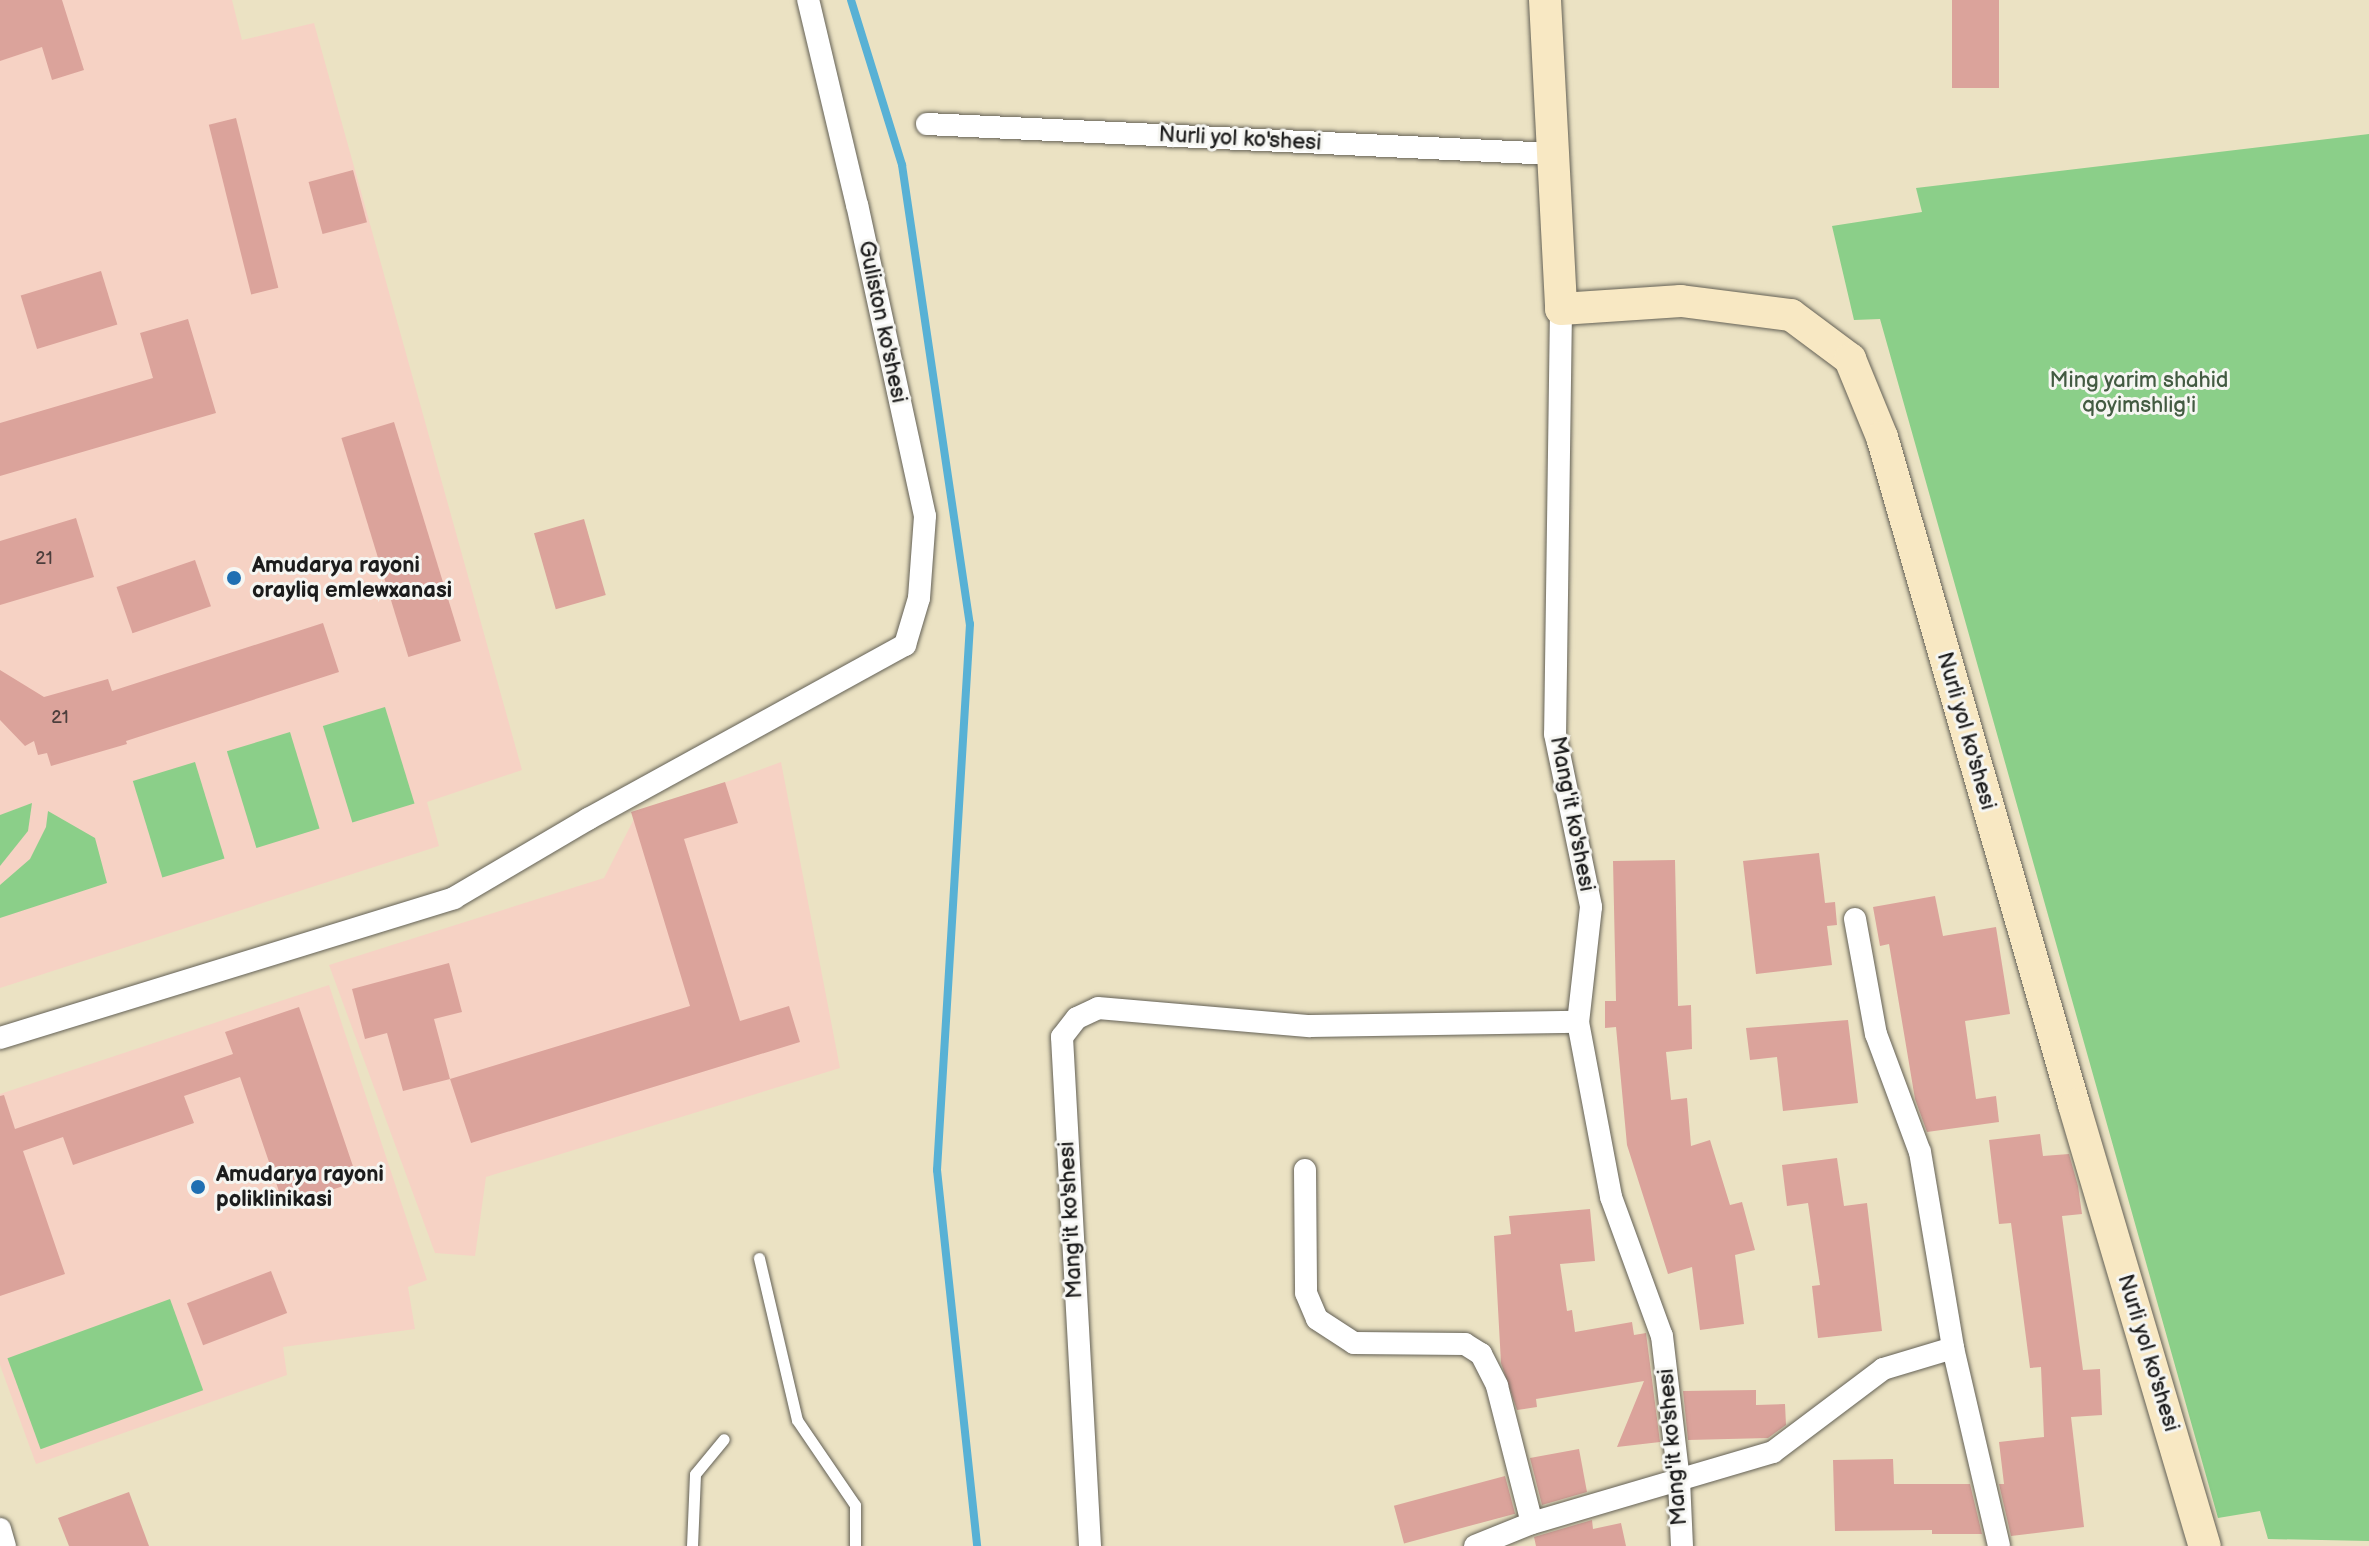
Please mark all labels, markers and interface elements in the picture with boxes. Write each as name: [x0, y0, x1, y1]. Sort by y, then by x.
street label: Nurli yol ko'shesi: [1158, 122, 1322, 156]
street label: Guliston ko'shesi: [852, 239, 912, 405]
park label: Ming yarim shahid qoyimshlig'i: [2049, 367, 2229, 418]
house number: 21: [35, 548, 53, 570]
place label: Amudarya rayoni orayliq emlewxanasi: [252, 552, 452, 604]
marker: Amudarya rayoni orayliq emlewxanasi: [223, 567, 245, 589]
street label: Nurli yol ko'shesi: [1931, 649, 2001, 813]
house number: 21: [51, 707, 69, 729]
street label: Mang'it ko'shesi: [1544, 734, 1600, 894]
street label: Mang'it ko'shesi: [1054, 1141, 1088, 1299]
place label: Amudarya rayoni poliklinikasi: [216, 1161, 384, 1212]
marker: Amudarya rayoni poliklinikasi: [187, 1176, 209, 1198]
street label: Nurli yol ko'shesi: [2111, 1271, 2185, 1435]
street label: Mang'it ko'shesi: [1653, 1367, 1693, 1527]

